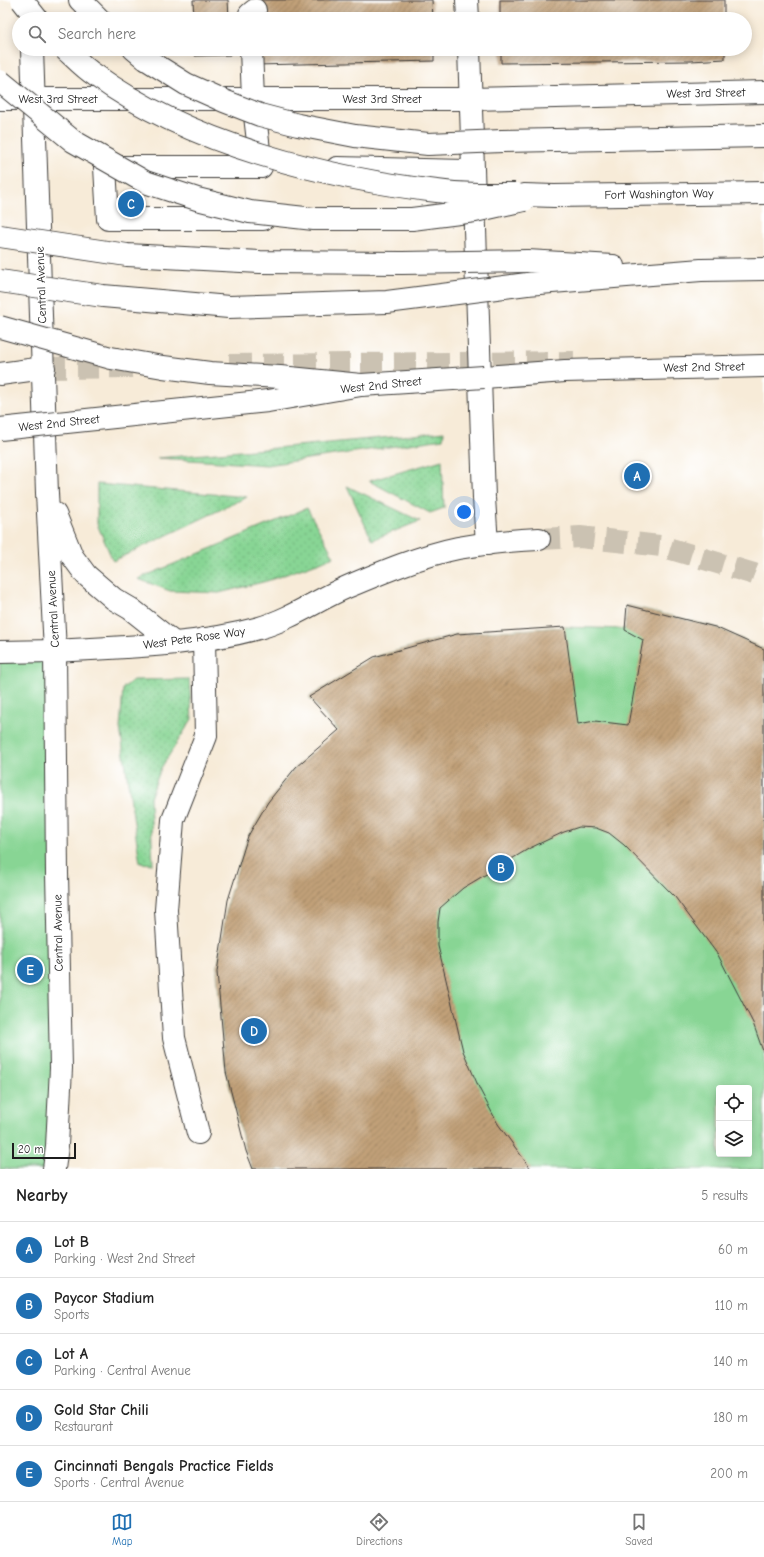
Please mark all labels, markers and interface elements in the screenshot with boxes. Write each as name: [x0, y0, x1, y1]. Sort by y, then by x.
search box: [12, 12, 752, 56]
icon: search: [26, 23, 48, 45]
text: Search here: [58, 25, 136, 43]
street label: West 3rd Street: [666, 85, 746, 101]
street label: West 3rd Street: [19, 92, 98, 106]
street label: West 3rd Street: [343, 92, 422, 106]
street label: Fort Washington Way: [604, 186, 714, 202]
pin: C: [118, 189, 144, 219]
street label: Central Avenue: [33, 246, 49, 324]
street label: West 2nd Street: [663, 359, 745, 375]
street label: West 2nd Street: [340, 374, 423, 396]
street label: West 2nd Street: [18, 412, 101, 434]
pin: A: [624, 461, 650, 491]
your location: [454, 502, 474, 522]
street label: Central Avenue: [44, 570, 62, 648]
street label: West Pete Rose Way: [142, 624, 246, 652]
pin: B: [488, 853, 514, 883]
street label: Central Avenue: [50, 894, 66, 972]
pin: E: [17, 955, 43, 985]
pin: D: [241, 1016, 267, 1046]
map controls: [716, 1085, 752, 1157]
button: locate: [716, 1085, 752, 1121]
button: layers: [716, 1121, 752, 1157]
scale bar: [12, 1141, 76, 1160]
text: 20 m: [18, 1143, 43, 1156]
text: Nearby: [16, 1186, 67, 1205]
text: 5 results: [701, 1188, 748, 1203]
text: Lot B: [54, 1233, 89, 1251]
text: A: [25, 1242, 33, 1257]
text: 60 m: [718, 1242, 748, 1257]
text: Parking · West 2nd Street: [54, 1251, 195, 1266]
text: Paycor Stadium: [54, 1289, 154, 1307]
text: B: [25, 1298, 33, 1313]
text: 110 m: [715, 1298, 748, 1313]
text: Sports: [54, 1307, 89, 1322]
text: Lot A: [54, 1345, 88, 1363]
text: C: [25, 1354, 33, 1369]
text: 140 m: [714, 1354, 748, 1369]
text: Parking · Central Avenue: [54, 1363, 191, 1378]
text: Gold Star Chili: [54, 1401, 149, 1419]
text: D: [25, 1410, 33, 1425]
text: 180 m: [713, 1410, 748, 1425]
text: Restaurant: [54, 1419, 113, 1434]
text: Cincinnati Bengals Practice Fields: [54, 1457, 273, 1475]
text: E: [25, 1466, 33, 1481]
text: 200 m: [710, 1466, 748, 1481]
text: Sports · Central Avenue: [54, 1475, 184, 1490]
tab: Map: [111, 1511, 133, 1548]
tab: Directions: [356, 1511, 403, 1548]
tab: Saved: [625, 1511, 653, 1548]

